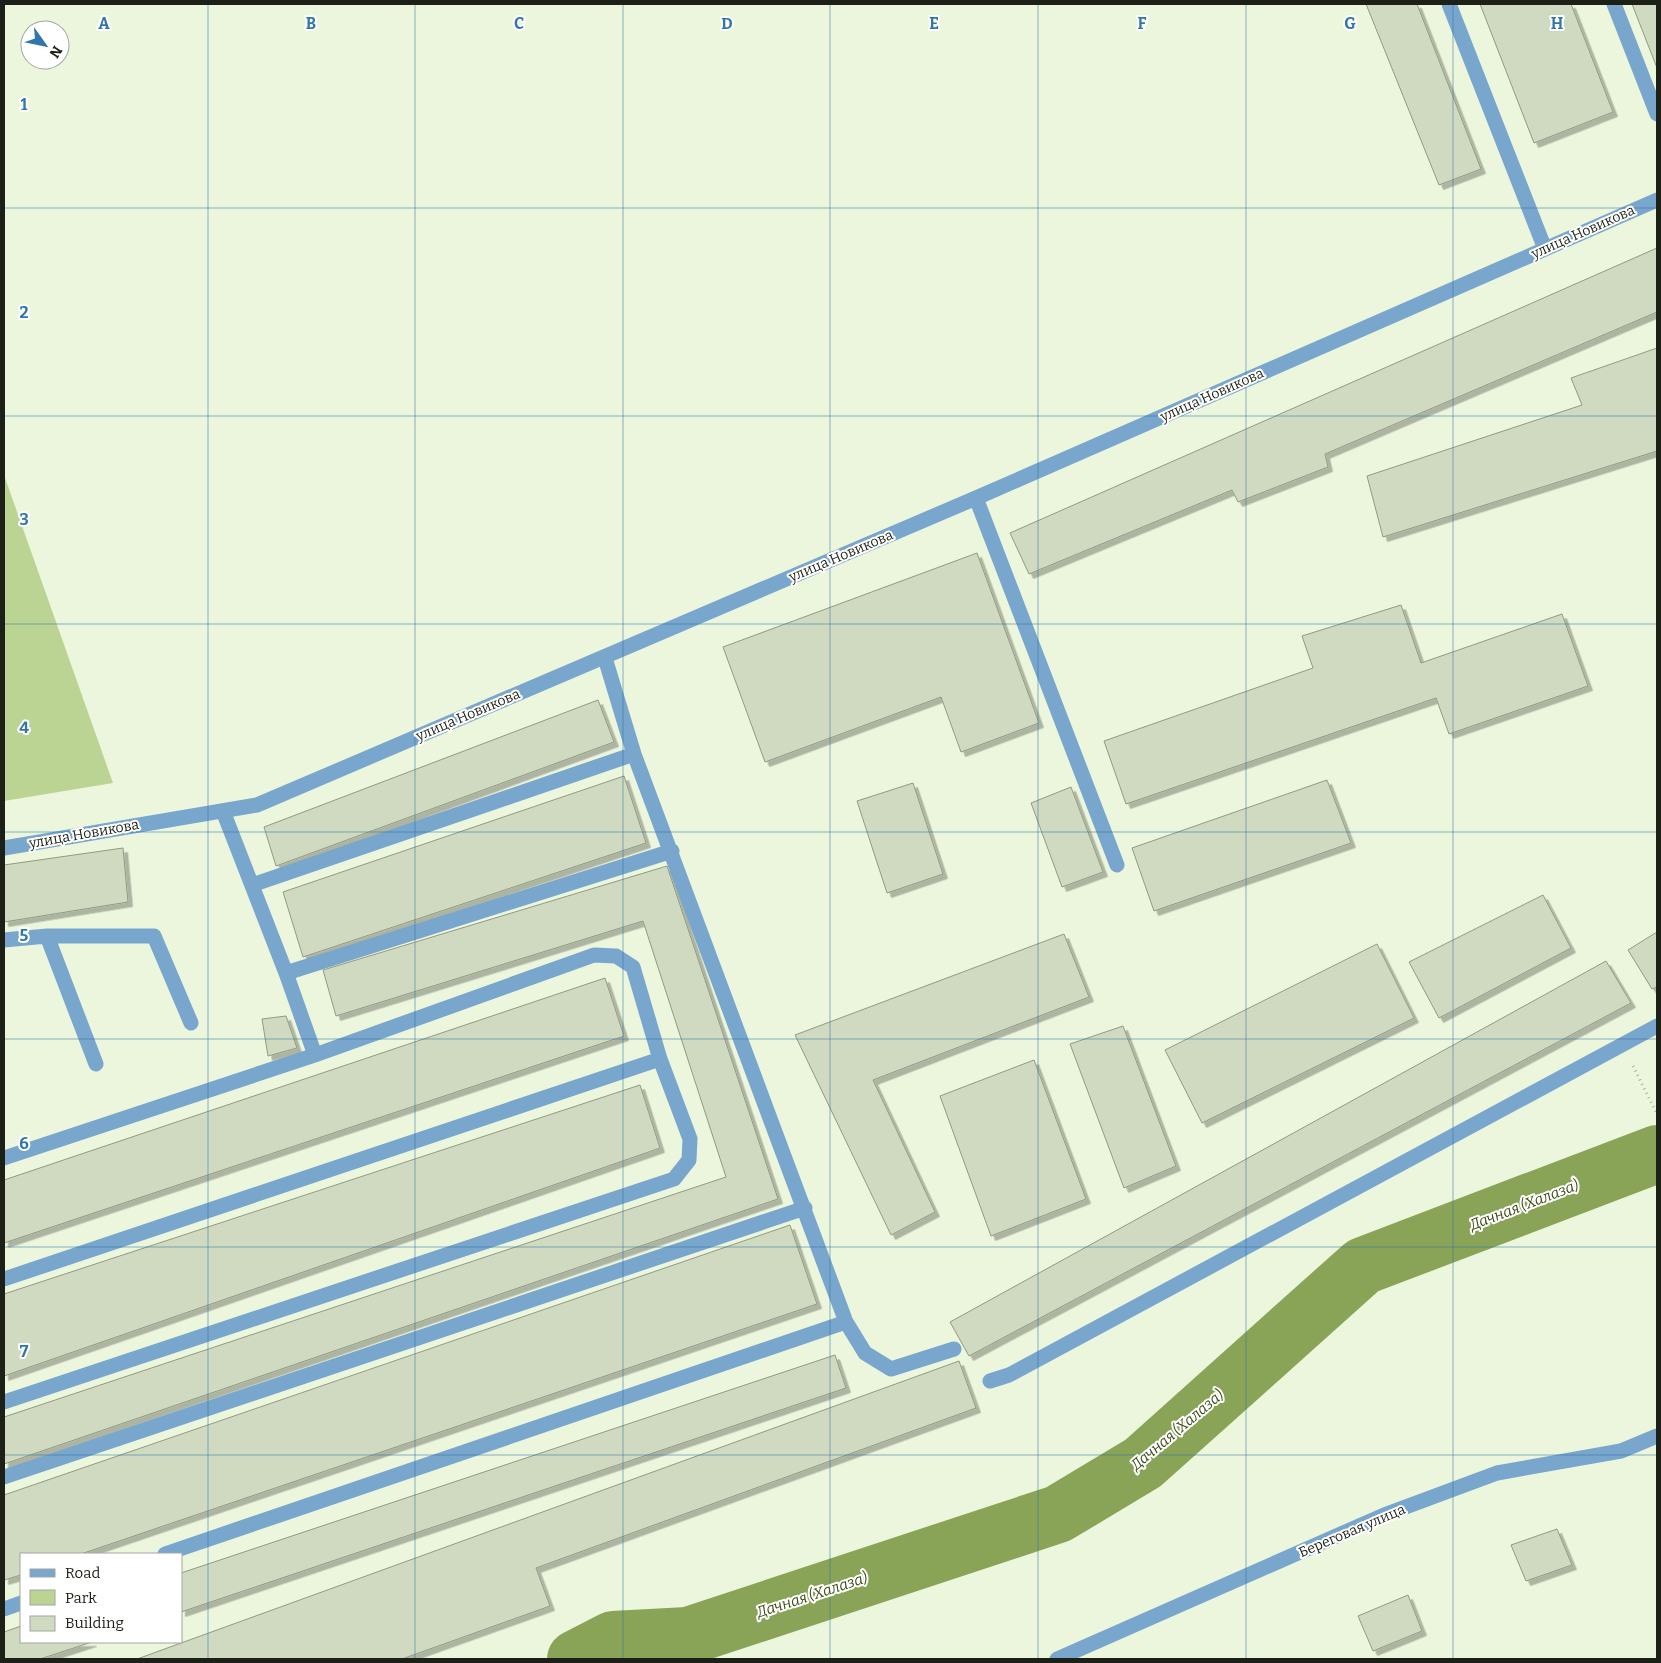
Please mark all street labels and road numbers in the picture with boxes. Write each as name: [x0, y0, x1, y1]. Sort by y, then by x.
street label: улица Новикова: [1528, 201, 1638, 263]
street label: улица Новикова: [1157, 364, 1267, 426]
street label: улица Новикова: [785, 526, 896, 586]
street label: улица Новикова: [412, 685, 523, 745]
street label: улица Новикова: [27, 816, 141, 852]
street label: Береговая улица: [1296, 1501, 1408, 1561]

